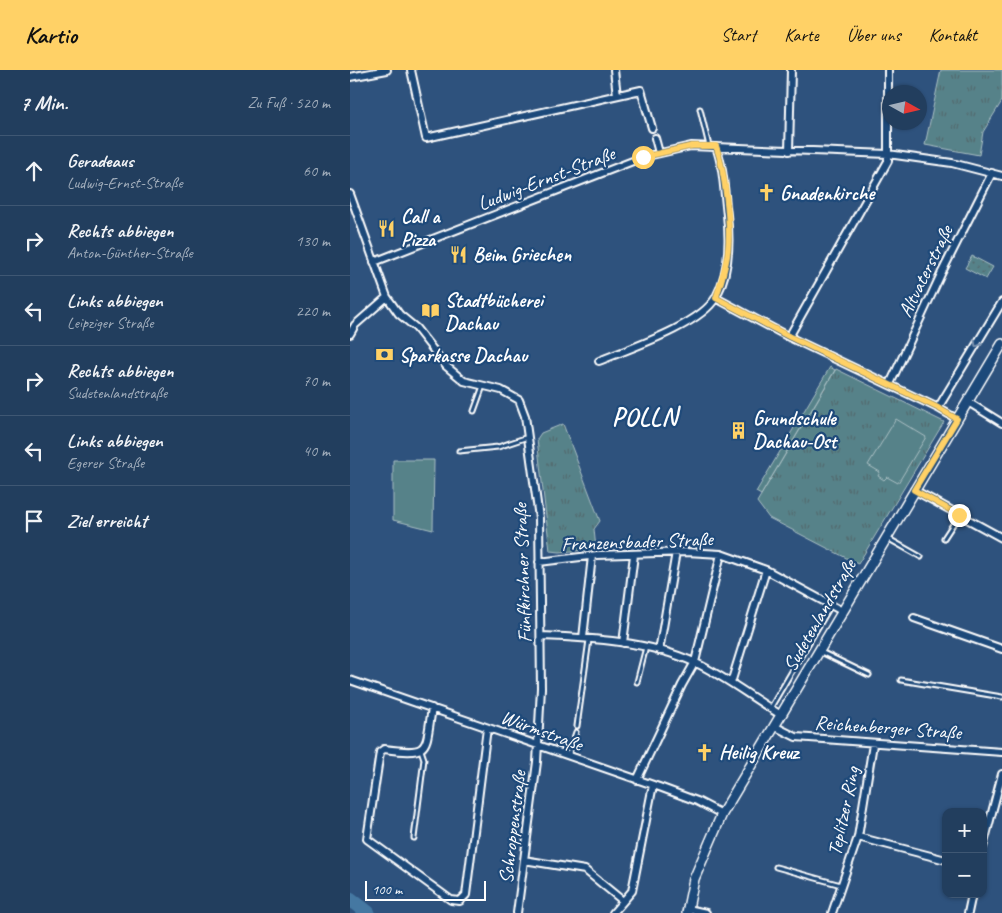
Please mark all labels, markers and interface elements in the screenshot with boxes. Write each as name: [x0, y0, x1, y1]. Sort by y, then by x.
text: Kartio: [25, 20, 77, 50]
text: Start: [721, 24, 756, 46]
text: Karte: [784, 24, 819, 46]
text: Über uns: [847, 24, 901, 46]
text: Kontakt: [929, 24, 977, 46]
north arrow: [882, 85, 927, 130]
text: 7 Min.: [20, 90, 68, 116]
text: Zu Fuß · 520 m: [247, 93, 330, 113]
street label: Ludwig-Ernst-Straße: [474, 140, 620, 216]
route start: [632, 146, 655, 169]
text: Geradeaus: [67, 149, 134, 173]
icon: ahead: [20, 157, 48, 185]
text: 60 m: [303, 161, 330, 181]
text: Ludwig-Ernst-Straße: [67, 173, 183, 193]
place label: Gnadenkirche: [780, 181, 877, 206]
church icon: Gnadenkirche: [756, 183, 776, 203]
place label: Call a Pizza: [401, 204, 441, 252]
restaurant icon: Call a Pizza: [377, 218, 397, 238]
text: Rechts abbiegen: [67, 219, 173, 243]
street label: Altvaterstraße: [893, 220, 959, 321]
icon: right: [20, 227, 48, 255]
text: 130 m: [296, 231, 330, 251]
place label: Beim Griechen: [473, 242, 572, 267]
text: Anton-Günther-Straße: [67, 243, 193, 263]
restaurant icon: Beim Griechen: [449, 244, 469, 264]
place label: Stadtbücherei Dachau: [445, 288, 546, 336]
text: Links abbiegen: [67, 289, 163, 313]
icon: left: [20, 297, 48, 325]
text: 220 m: [296, 301, 330, 321]
library icon: Stadtbücherei Dachau: [421, 301, 441, 321]
text: Leipziger Straße: [67, 313, 153, 333]
one-way arrow: [973, 338, 983, 347]
place label: Sparkasse Dachau: [399, 343, 529, 368]
bank icon: Sparkasse Dachau: [375, 345, 395, 365]
text: Rechts abbiegen: [67, 359, 173, 383]
icon: right: [20, 367, 48, 395]
text: 70 m: [303, 371, 330, 391]
text: Sudetenlandstraße: [67, 383, 167, 403]
district label: POLLN: [612, 401, 681, 433]
place label: Grundschule Dachau-Ost: [753, 406, 839, 454]
building icon: Grundschule Dachau-Ost: [729, 420, 749, 440]
text: Links abbiegen: [67, 429, 163, 453]
icon: left: [20, 437, 48, 465]
text: 40 m: [303, 441, 330, 461]
text: Egerer Straße: [67, 453, 144, 473]
street label: Fünfkirchner Straße: [508, 501, 537, 643]
route end: [948, 504, 971, 527]
icon: arrive: [20, 507, 48, 535]
text: Ziel erreicht: [67, 509, 147, 533]
street label: Franzensbader Straße: [561, 526, 715, 557]
street label: Sudetenlandstraße: [777, 553, 862, 676]
street label: Würmstraße: [498, 704, 587, 757]
street label: Reichenberger Straße: [814, 710, 964, 745]
place label: Heilig Kreuz: [719, 740, 801, 765]
church icon: Heilig Kreuz: [695, 742, 715, 762]
street label: Teplitzer Ring: [822, 763, 865, 858]
street label: Schroppenstraße: [493, 768, 532, 885]
map controls: [942, 808, 987, 898]
button: +: [942, 808, 987, 853]
button: −: [942, 853, 987, 898]
scale bar: [365, 878, 486, 901]
text: 100 m: [372, 881, 402, 898]

